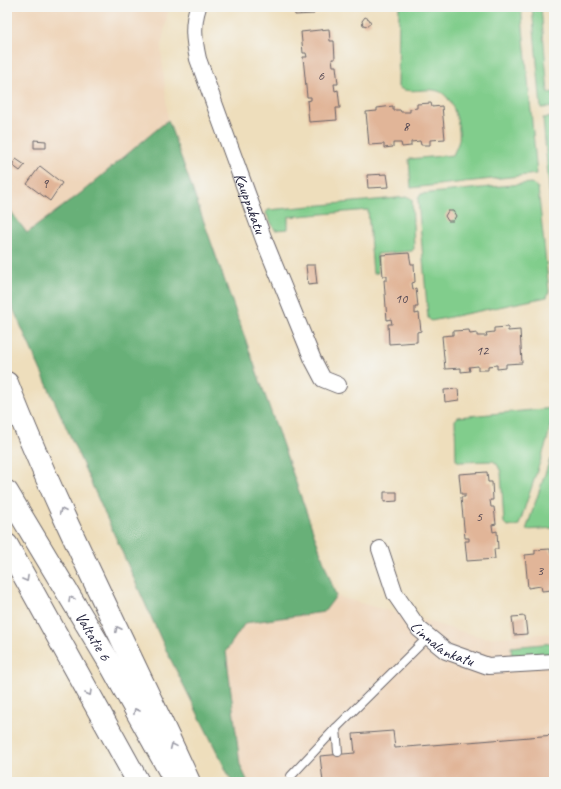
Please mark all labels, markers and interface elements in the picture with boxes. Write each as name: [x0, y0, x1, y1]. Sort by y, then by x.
house number: 6: [318, 67, 325, 84]
house number: 8: [403, 118, 411, 135]
street label: Kauppakatu: [229, 170, 270, 237]
house number: 9: [42, 175, 50, 192]
house number: 10: [395, 290, 409, 307]
house number: 12: [476, 342, 490, 359]
one-way arrow: [59, 508, 67, 516]
house number: 5: [476, 508, 483, 525]
house number: 3: [537, 562, 545, 579]
one-way arrow: [22, 575, 29, 582]
one-way arrow: [69, 596, 76, 603]
street label: Valtatie 6: [70, 609, 115, 665]
street label: Linnalankatu: [406, 618, 477, 671]
one-way arrow: [115, 625, 123, 633]
one-way arrow: [85, 689, 92, 696]
one-way arrow: [133, 708, 141, 715]
one-way arrow: [170, 743, 178, 751]

